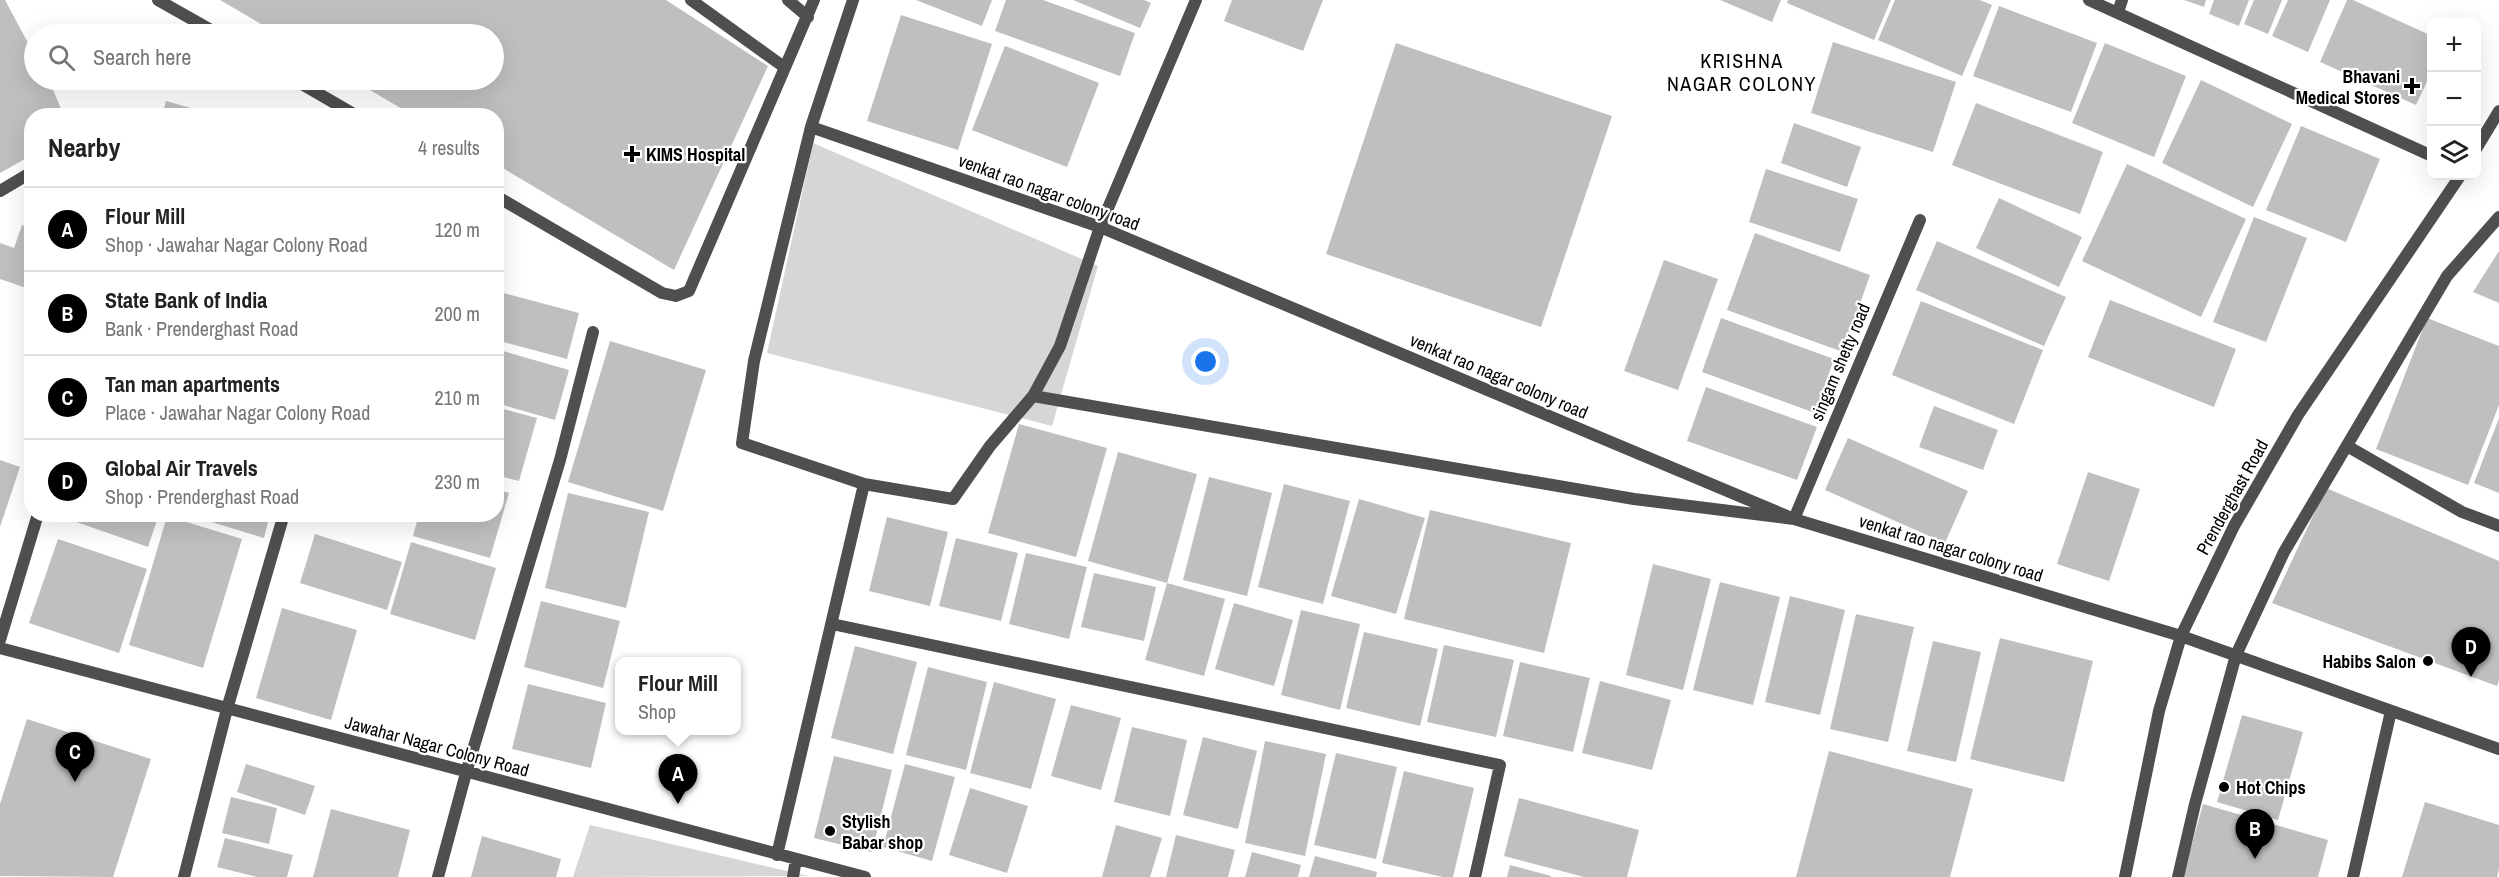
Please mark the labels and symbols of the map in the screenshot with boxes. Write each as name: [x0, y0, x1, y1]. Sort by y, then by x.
district label: KRISHNA NAGAR COLONY: [1667, 47, 1817, 97]
place label: Bhavani Medical Stores: [2296, 64, 2400, 110]
marker: Bhavani Medical Stores: [2405, 79, 2419, 93]
place label: KIMS Hospital: [646, 142, 745, 167]
marker: KIMS Hospital: [623, 145, 641, 163]
street label: venkat rao nagar colony road: [955, 148, 1143, 236]
street label: singam shetty road: [1804, 299, 1876, 425]
street label: venkat rao nagar colony road: [1406, 327, 1592, 425]
your location: [1191, 347, 1220, 376]
street label: Prenderghast Road: [2190, 435, 2274, 559]
street label: venkat rao nagar colony road: [1856, 508, 2046, 588]
pin: D: [2452, 628, 2490, 677]
place label: Habibs Salon: [2322, 649, 2416, 674]
marker: Habibs Salon: [2421, 654, 2435, 668]
street label: Jawahar Nagar Colony Road: [342, 709, 532, 783]
pin: C: [56, 732, 94, 782]
pin: A: [658, 754, 698, 804]
place label: Hot Chips: [2236, 775, 2306, 800]
marker: Hot Chips: [2217, 780, 2231, 794]
place label: Stylish Babar shop: [842, 809, 923, 855]
pin: B: [2236, 810, 2274, 859]
marker: Stylish Babar shop: [823, 824, 837, 838]

